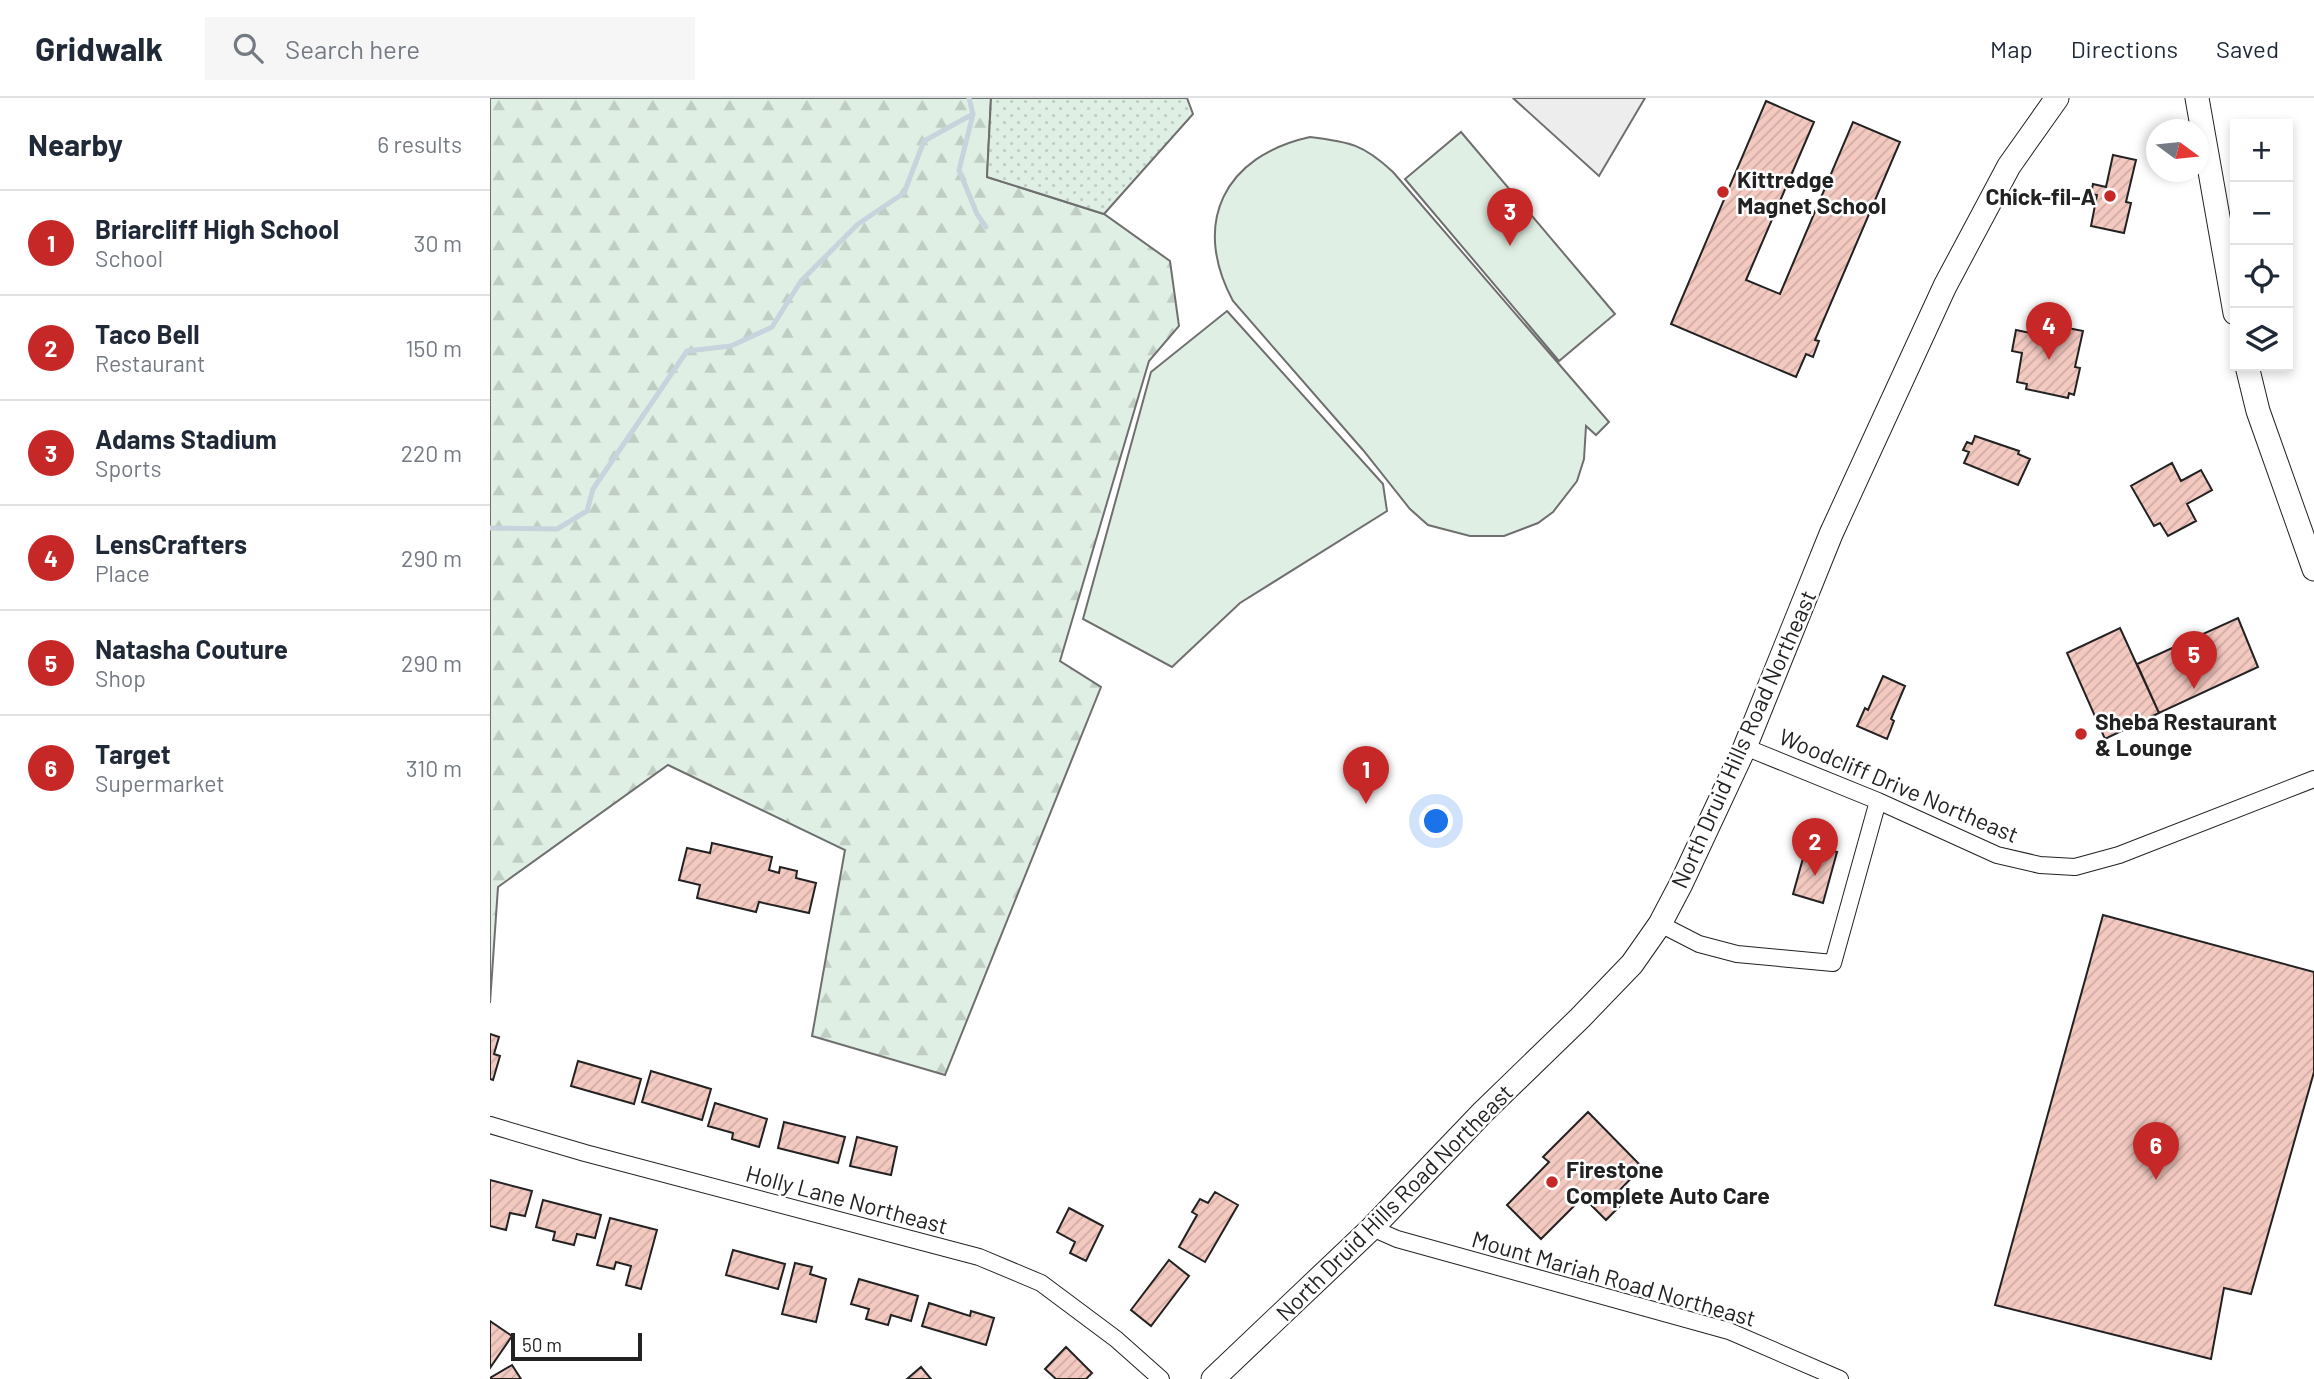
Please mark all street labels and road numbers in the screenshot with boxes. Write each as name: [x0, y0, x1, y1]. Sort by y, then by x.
street label: North Druid Hills Road Northeast: [1664, 586, 1822, 892]
street label: Woodcliff Drive Northeast: [1775, 722, 2023, 848]
street label: North Druid Hills Road Northeast: [1270, 1078, 1518, 1326]
street label: Holly Lane Northeast: [743, 1159, 951, 1239]
street label: Mount Mariah Road Northeast: [1469, 1224, 1759, 1332]

